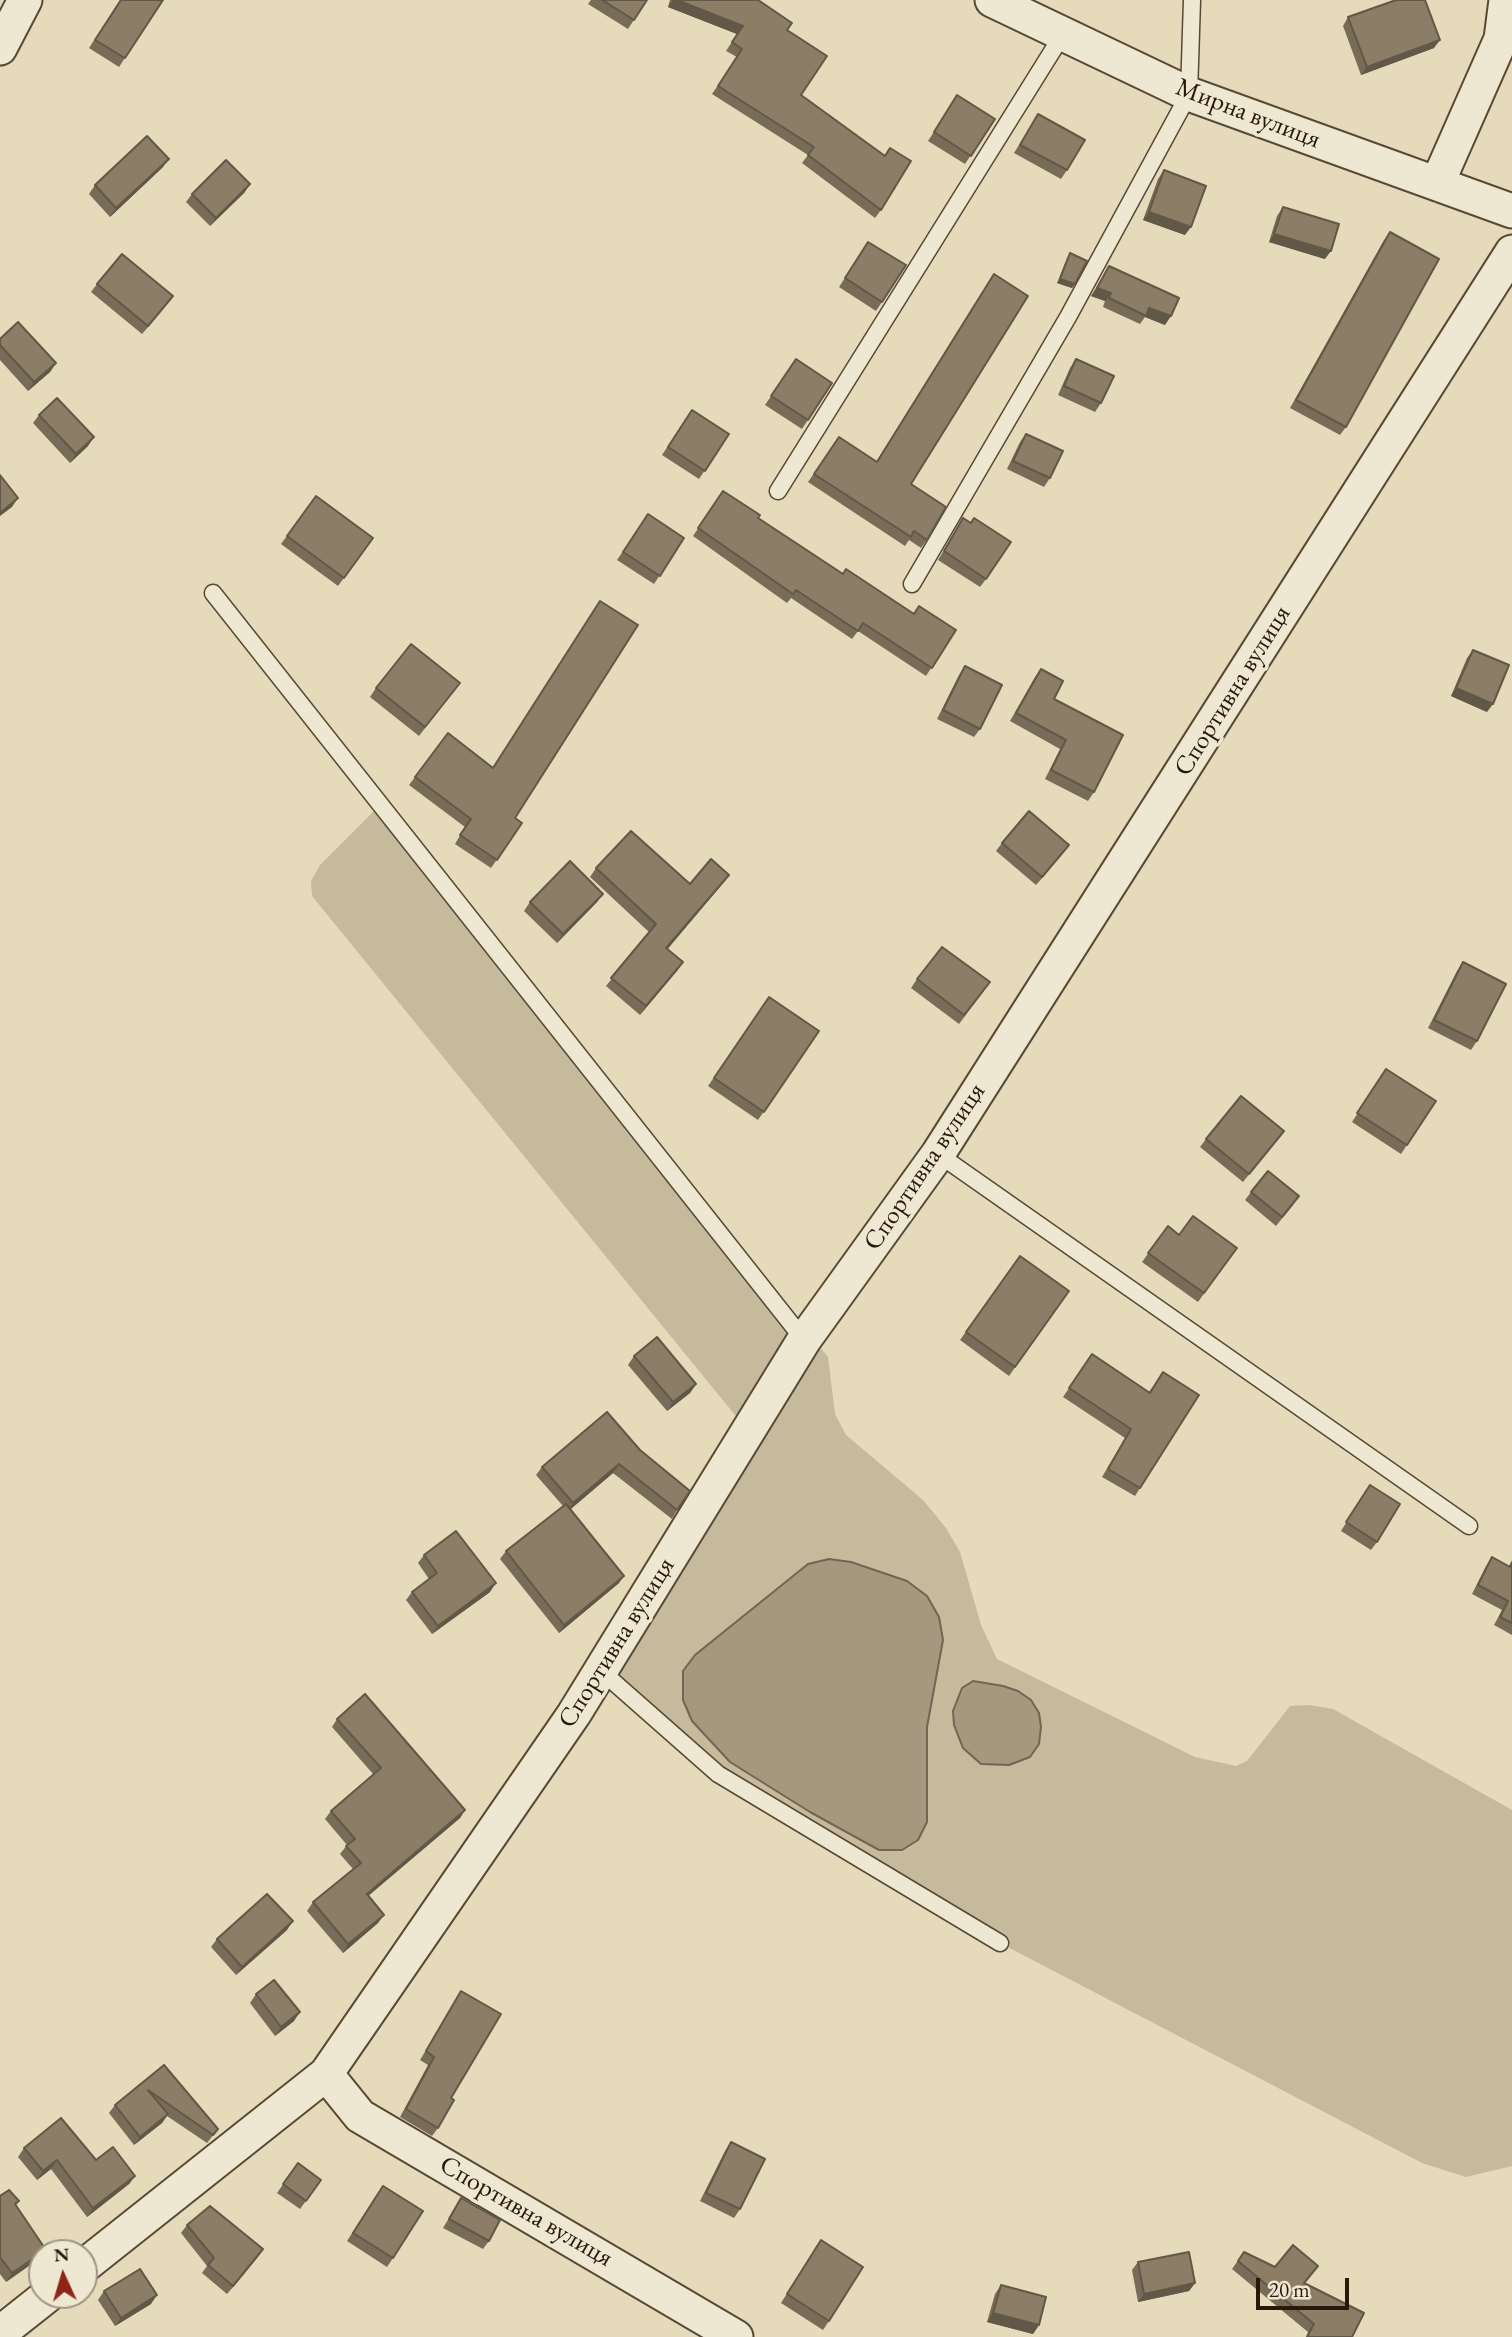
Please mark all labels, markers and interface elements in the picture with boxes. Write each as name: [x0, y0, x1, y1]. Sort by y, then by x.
street label: Мирна вулиця: [1171, 72, 1325, 156]
street label: Спортивна вулиця: [1168, 600, 1298, 782]
street label: Спортивна вулиця: [858, 1077, 992, 1257]
street label: Спортивна вулиця: [552, 1552, 682, 1734]
street label: Спортивна вулиця: [434, 2150, 618, 2274]
north arrow: [28, 2239, 98, 2309]
text: N: [53, 2242, 70, 2268]
scale bar: [1260, 2264, 1353, 2308]
text: 20 m: [1269, 2276, 1310, 2303]

